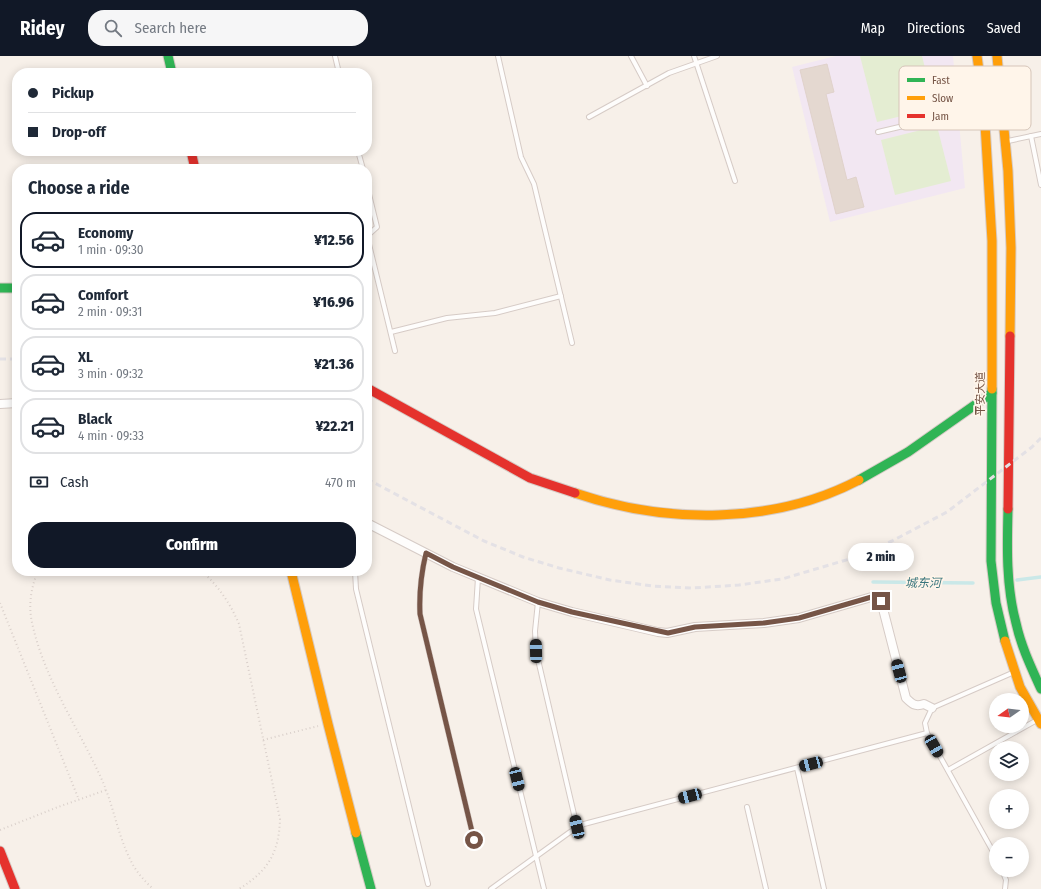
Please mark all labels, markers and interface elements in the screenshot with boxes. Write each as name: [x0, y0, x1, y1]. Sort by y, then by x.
search box: [88, 10, 368, 46]
text: Ridey: [20, 17, 64, 40]
icon: search: [102, 17, 124, 39]
text: Search here: [134, 19, 207, 37]
text: Map: [861, 20, 885, 37]
text: Directions: [907, 20, 965, 37]
text: Saved: [987, 20, 1021, 37]
legend: [899, 66, 1031, 130]
text: Fast: [932, 74, 950, 87]
text: Pickup: [52, 84, 94, 102]
text: Slow: [932, 92, 953, 105]
text: Jam: [932, 110, 949, 123]
text: Drop-off: [52, 123, 106, 141]
text: Choose a ride: [28, 177, 130, 199]
icon: car: [30, 222, 66, 258]
text: Economy: [78, 224, 133, 242]
text: ¥12.56: [314, 231, 354, 249]
text: 1 min · 09:30: [78, 242, 144, 257]
icon: car: [30, 284, 66, 320]
text: Comfort: [78, 286, 129, 304]
text: ¥16.96: [313, 293, 354, 311]
text: 2 min · 09:31: [78, 304, 142, 319]
icon: car: [30, 346, 66, 382]
text: XL: [78, 348, 93, 366]
text: ¥21.36: [314, 355, 354, 373]
text: 3 min · 09:32: [78, 366, 143, 381]
street label: 平安大道: [974, 372, 987, 416]
icon: car: [30, 408, 66, 444]
text: Black: [78, 410, 112, 428]
text: ¥22.21: [315, 417, 354, 435]
text: 4 min · 09:33: [78, 428, 144, 443]
icon: cash: [28, 471, 50, 493]
text: Cash: [60, 473, 89, 491]
text: 470 m: [325, 475, 356, 490]
button: Confirm: [28, 522, 356, 568]
callout: 2 min: [848, 543, 914, 571]
text: 2 min: [867, 549, 895, 564]
water label: 城东河: [905, 576, 943, 590]
route end: [872, 592, 890, 610]
car: [530, 639, 542, 663]
car: [890, 658, 908, 684]
north arrow: [989, 693, 1029, 733]
map controls: [989, 693, 1029, 877]
car: [923, 733, 945, 759]
button: layers: [989, 741, 1029, 781]
car: [798, 755, 824, 773]
car: [508, 766, 526, 792]
car: [677, 787, 703, 805]
button: +: [989, 789, 1029, 829]
car: [568, 814, 586, 840]
route start: [465, 831, 483, 849]
button: −: [989, 837, 1029, 877]

